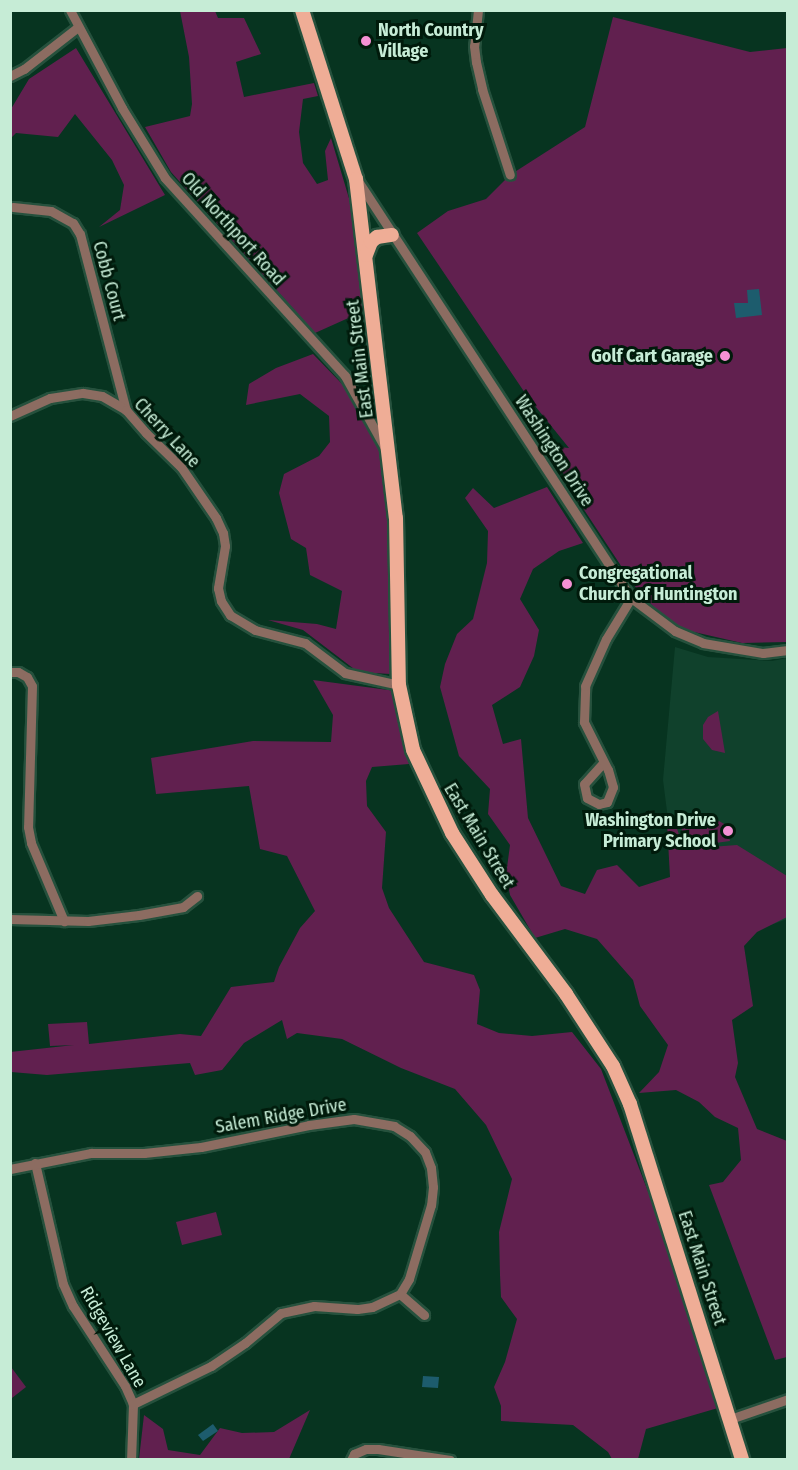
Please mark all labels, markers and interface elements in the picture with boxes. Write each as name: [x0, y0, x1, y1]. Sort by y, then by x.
place label: North Country Village: [378, 20, 483, 63]
marker: North Country Village: [359, 34, 373, 48]
street label: Old Northport Road: [177, 168, 289, 290]
street label: Cobb Court: [88, 239, 130, 323]
street label: East Main Street: [342, 299, 378, 419]
place label: Golf Cart Garage: [591, 345, 713, 367]
marker: Golf Cart Garage: [718, 349, 732, 363]
street label: Washington Drive: [510, 391, 598, 511]
street label: Cherry Lane: [129, 394, 205, 472]
place label: Congregational Church of Huntington: [579, 563, 737, 606]
marker: Congregational Church of Huntington: [560, 577, 574, 591]
street label: East Main Street: [439, 779, 519, 893]
place label: Washington Drive Primary School: [585, 810, 716, 852]
marker: Washington Drive Primary School: [721, 824, 735, 838]
street label: Salem Ridge Drive: [214, 1094, 348, 1138]
street label: East Main Street: [673, 1208, 731, 1328]
street label: Ridgeview Lane: [75, 1282, 151, 1392]

